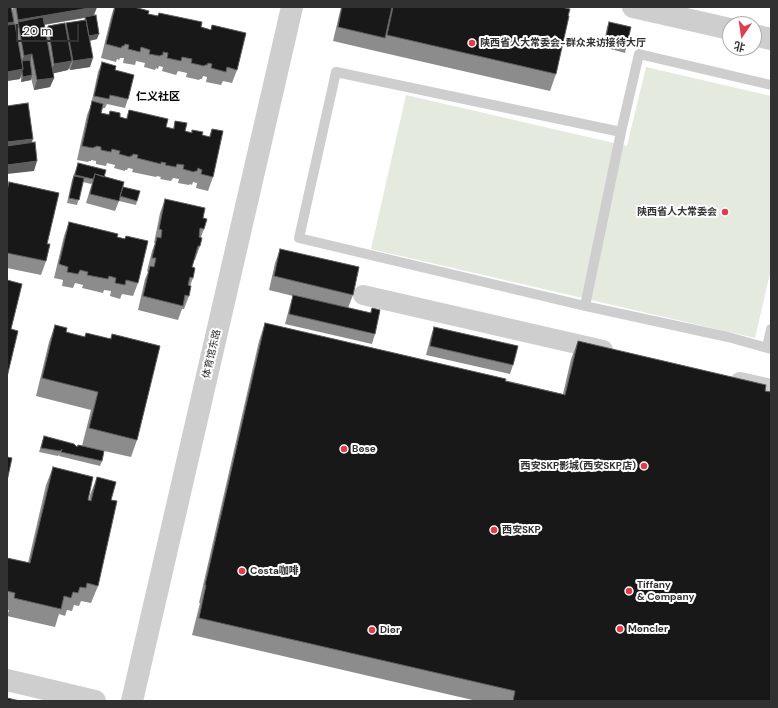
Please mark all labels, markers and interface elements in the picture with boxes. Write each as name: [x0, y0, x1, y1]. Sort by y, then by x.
scale bar: [18, 16, 81, 42]
north arrow: [722, 16, 762, 56]
text: 20 m: [23, 23, 52, 39]
place label: 陕西省人大常委会-群众来访接待大厅: [480, 37, 646, 49]
marker: 陕西省人大常委会-群众来访接待大厅: [467, 38, 477, 48]
text: 北: [733, 39, 746, 55]
district label: 仁义社区: [136, 90, 180, 104]
place label: 陕西省人大常委会: [637, 206, 717, 218]
marker: 陕西省人大常委会: [720, 207, 730, 217]
street label: 体育馆东路: [201, 328, 223, 380]
place label: Bose: [352, 443, 376, 455]
marker: Bose: [339, 444, 349, 454]
place label: 西安SKP影城(西安SKP店): [520, 460, 636, 472]
marker: 西安SKP影城(西安SKP店): [639, 461, 649, 471]
place label: 西安SKP: [502, 524, 541, 536]
marker: 西安SKP: [489, 525, 499, 535]
place label: Costa咖啡: [250, 565, 299, 577]
marker: Costa咖啡: [237, 566, 247, 576]
place label: Tiffany & Company: [637, 579, 694, 602]
marker: Tiffany & Company: [624, 586, 634, 596]
place label: Moncler: [628, 623, 668, 635]
place label: Dior: [380, 624, 400, 636]
marker: Moncler: [615, 624, 625, 634]
marker: Dior: [367, 625, 377, 635]

